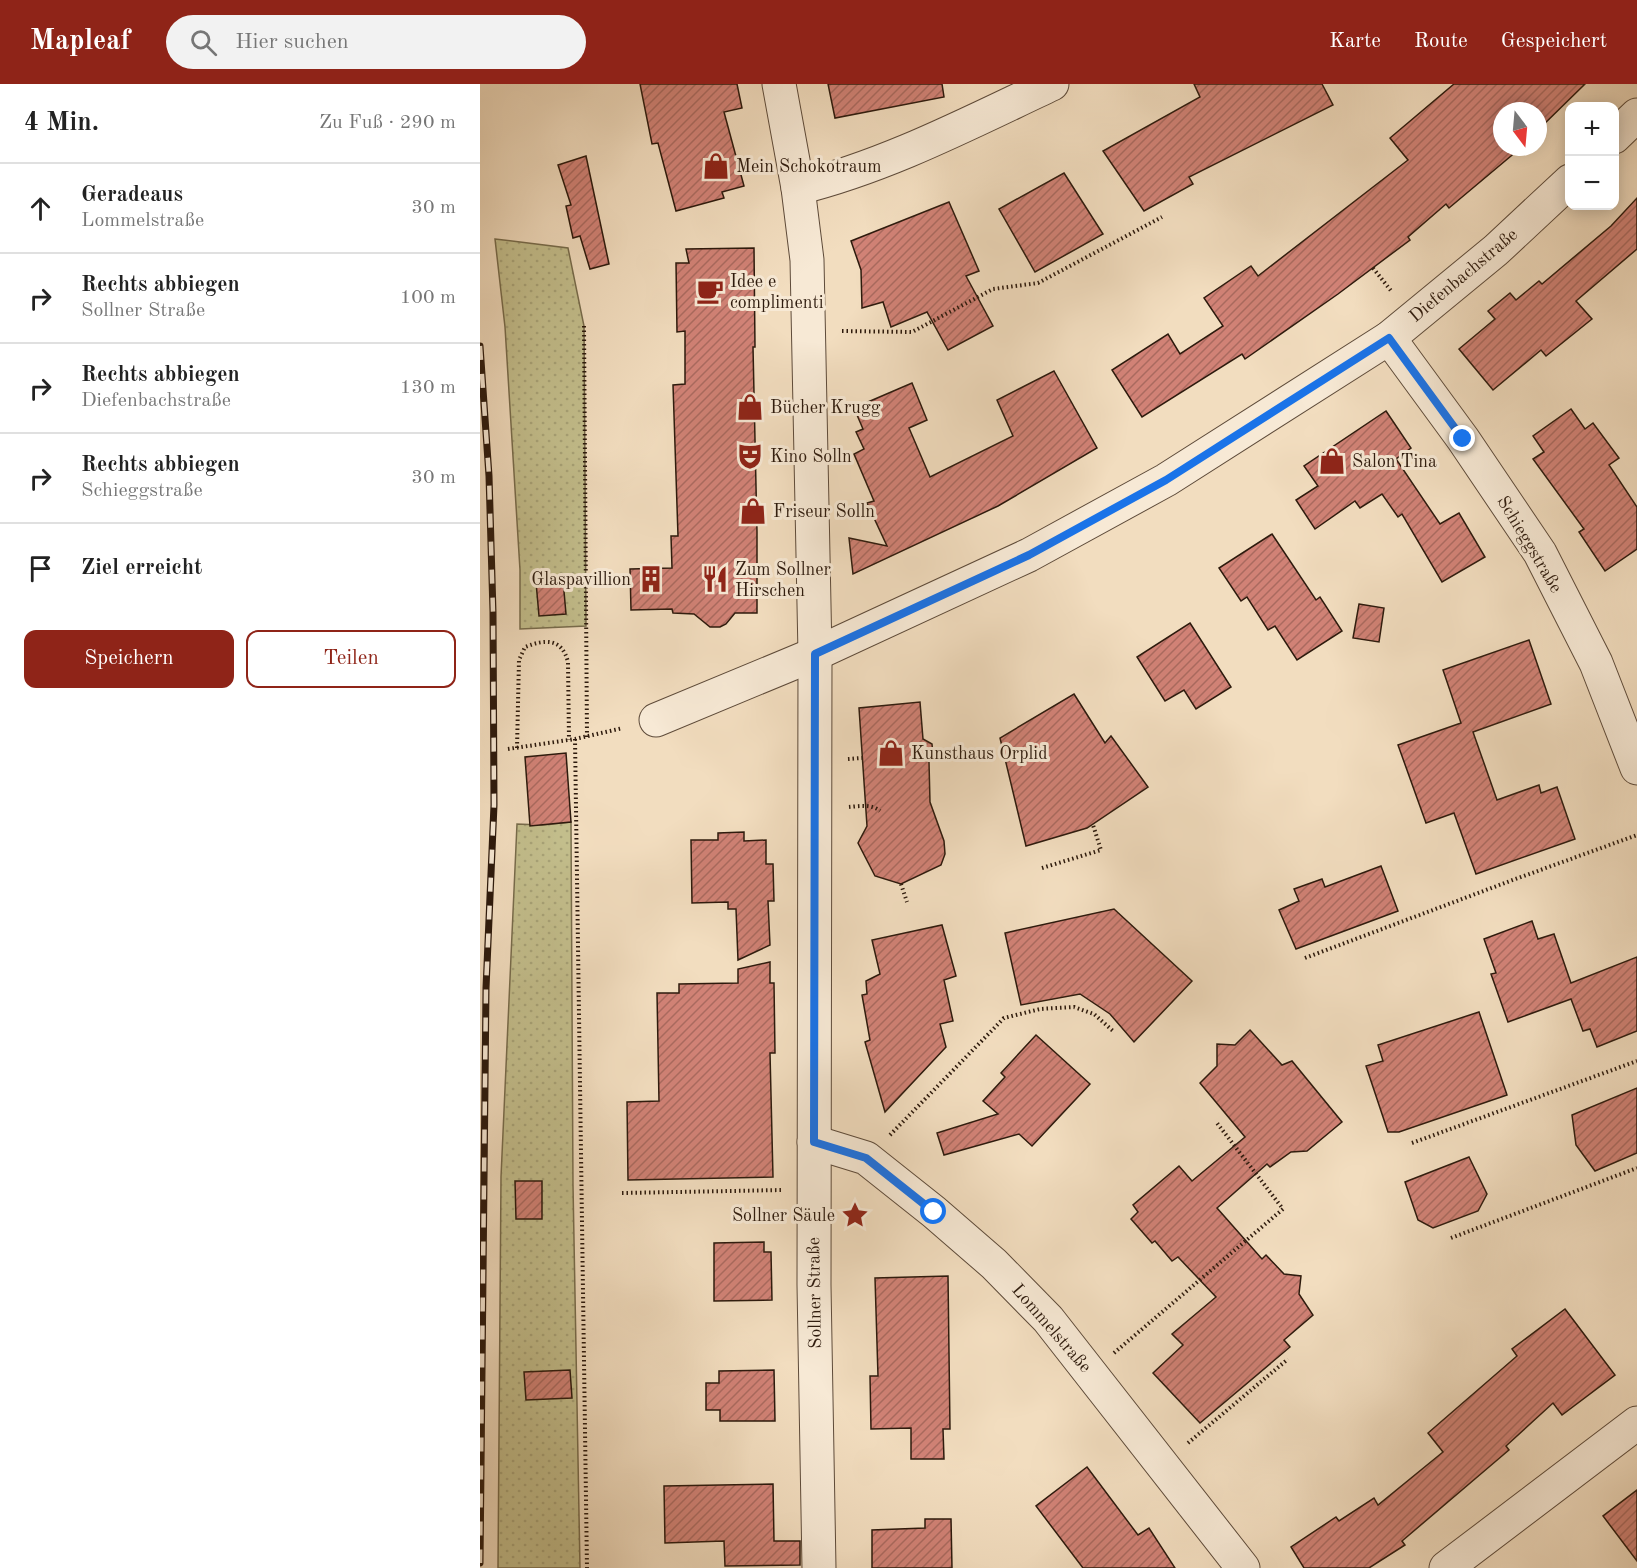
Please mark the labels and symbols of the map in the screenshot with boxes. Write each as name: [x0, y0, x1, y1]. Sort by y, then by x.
north arrow: [1493, 102, 1547, 156]
shop icon: Mein Schokotraum: [701, 151, 731, 181]
place label: Mein Schokotraum: [736, 158, 881, 176]
street label: Diefenbachstraße: [1406, 225, 1521, 326]
place label: Idee e complimenti: [730, 273, 824, 312]
cafe icon: Idee e complimenti: [695, 276, 725, 306]
shop icon: Bücher Krugg: [735, 392, 765, 422]
place label: Bücher Krugg: [770, 399, 881, 417]
route end: [1449, 425, 1475, 451]
theatre icon: Kino Solln: [735, 441, 765, 471]
shop icon: Salon Tina: [1317, 446, 1347, 476]
place label: Kino Solln: [770, 448, 852, 466]
place label: Salon Tina: [1352, 453, 1437, 471]
street label: Schieggstraße: [1493, 493, 1565, 596]
shop icon: Friseur Solln: [738, 496, 768, 526]
place label: Friseur Solln: [773, 503, 875, 521]
place label: Zum Sollner Hirschen: [735, 561, 831, 600]
building icon: Glaspavillion: [636, 564, 666, 594]
restaurant icon: Zum Sollner Hirschen: [700, 564, 730, 594]
place label: Glaspavillion: [531, 571, 631, 589]
shop icon: Kunsthaus Orplid: [876, 738, 906, 768]
place label: Kunsthaus Orplid: [911, 745, 1048, 763]
route start: [920, 1198, 946, 1224]
place icon: Sollner Säule: [840, 1200, 870, 1230]
place label: Sollner Säule: [732, 1207, 835, 1225]
street label: Sollner Straße: [805, 1237, 825, 1349]
street label: Lommelstraße: [1008, 1281, 1094, 1376]

